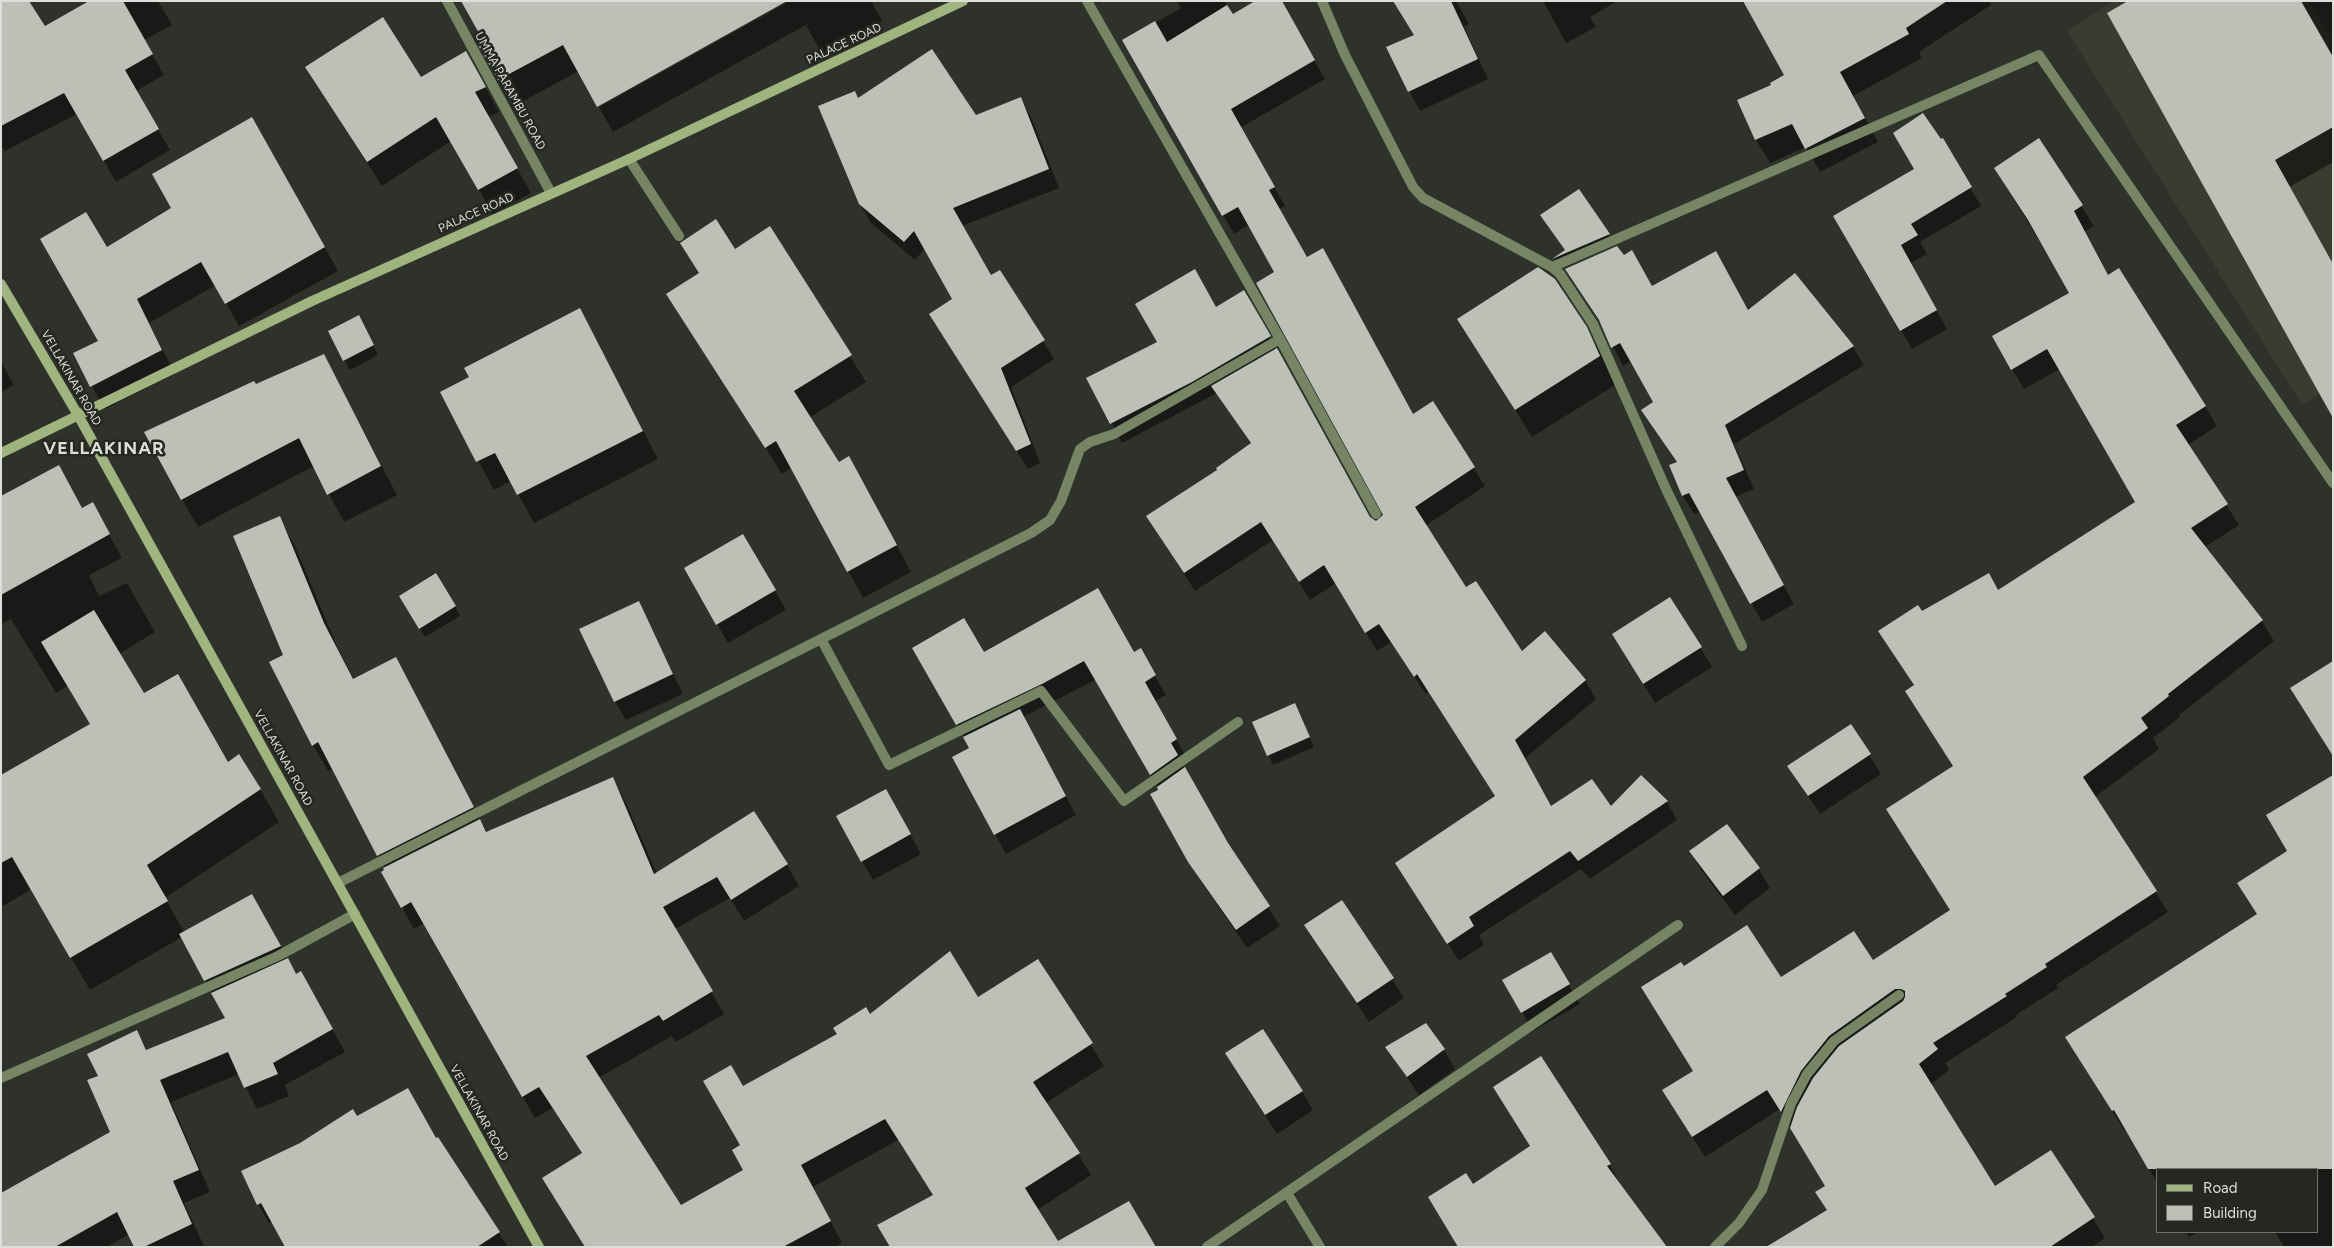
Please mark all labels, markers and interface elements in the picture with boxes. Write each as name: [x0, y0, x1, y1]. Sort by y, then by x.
street label: PALACE ROAD: [804, 20, 884, 68]
street label: UMMA PARAMBU ROAD: [472, 29, 548, 153]
street label: PALACE ROAD: [436, 190, 516, 236]
street label: VELLAKINAR ROAD: [38, 328, 104, 428]
district label: VELLAKINAR: [42, 438, 166, 460]
street label: VELLAKINAR ROAD: [251, 707, 315, 809]
street label: VELLAKINAR ROAD: [447, 1062, 511, 1164]
legend: [2156, 1168, 2319, 1233]
text: Road: [2203, 1179, 2238, 1197]
text: Building: [2203, 1204, 2257, 1222]

